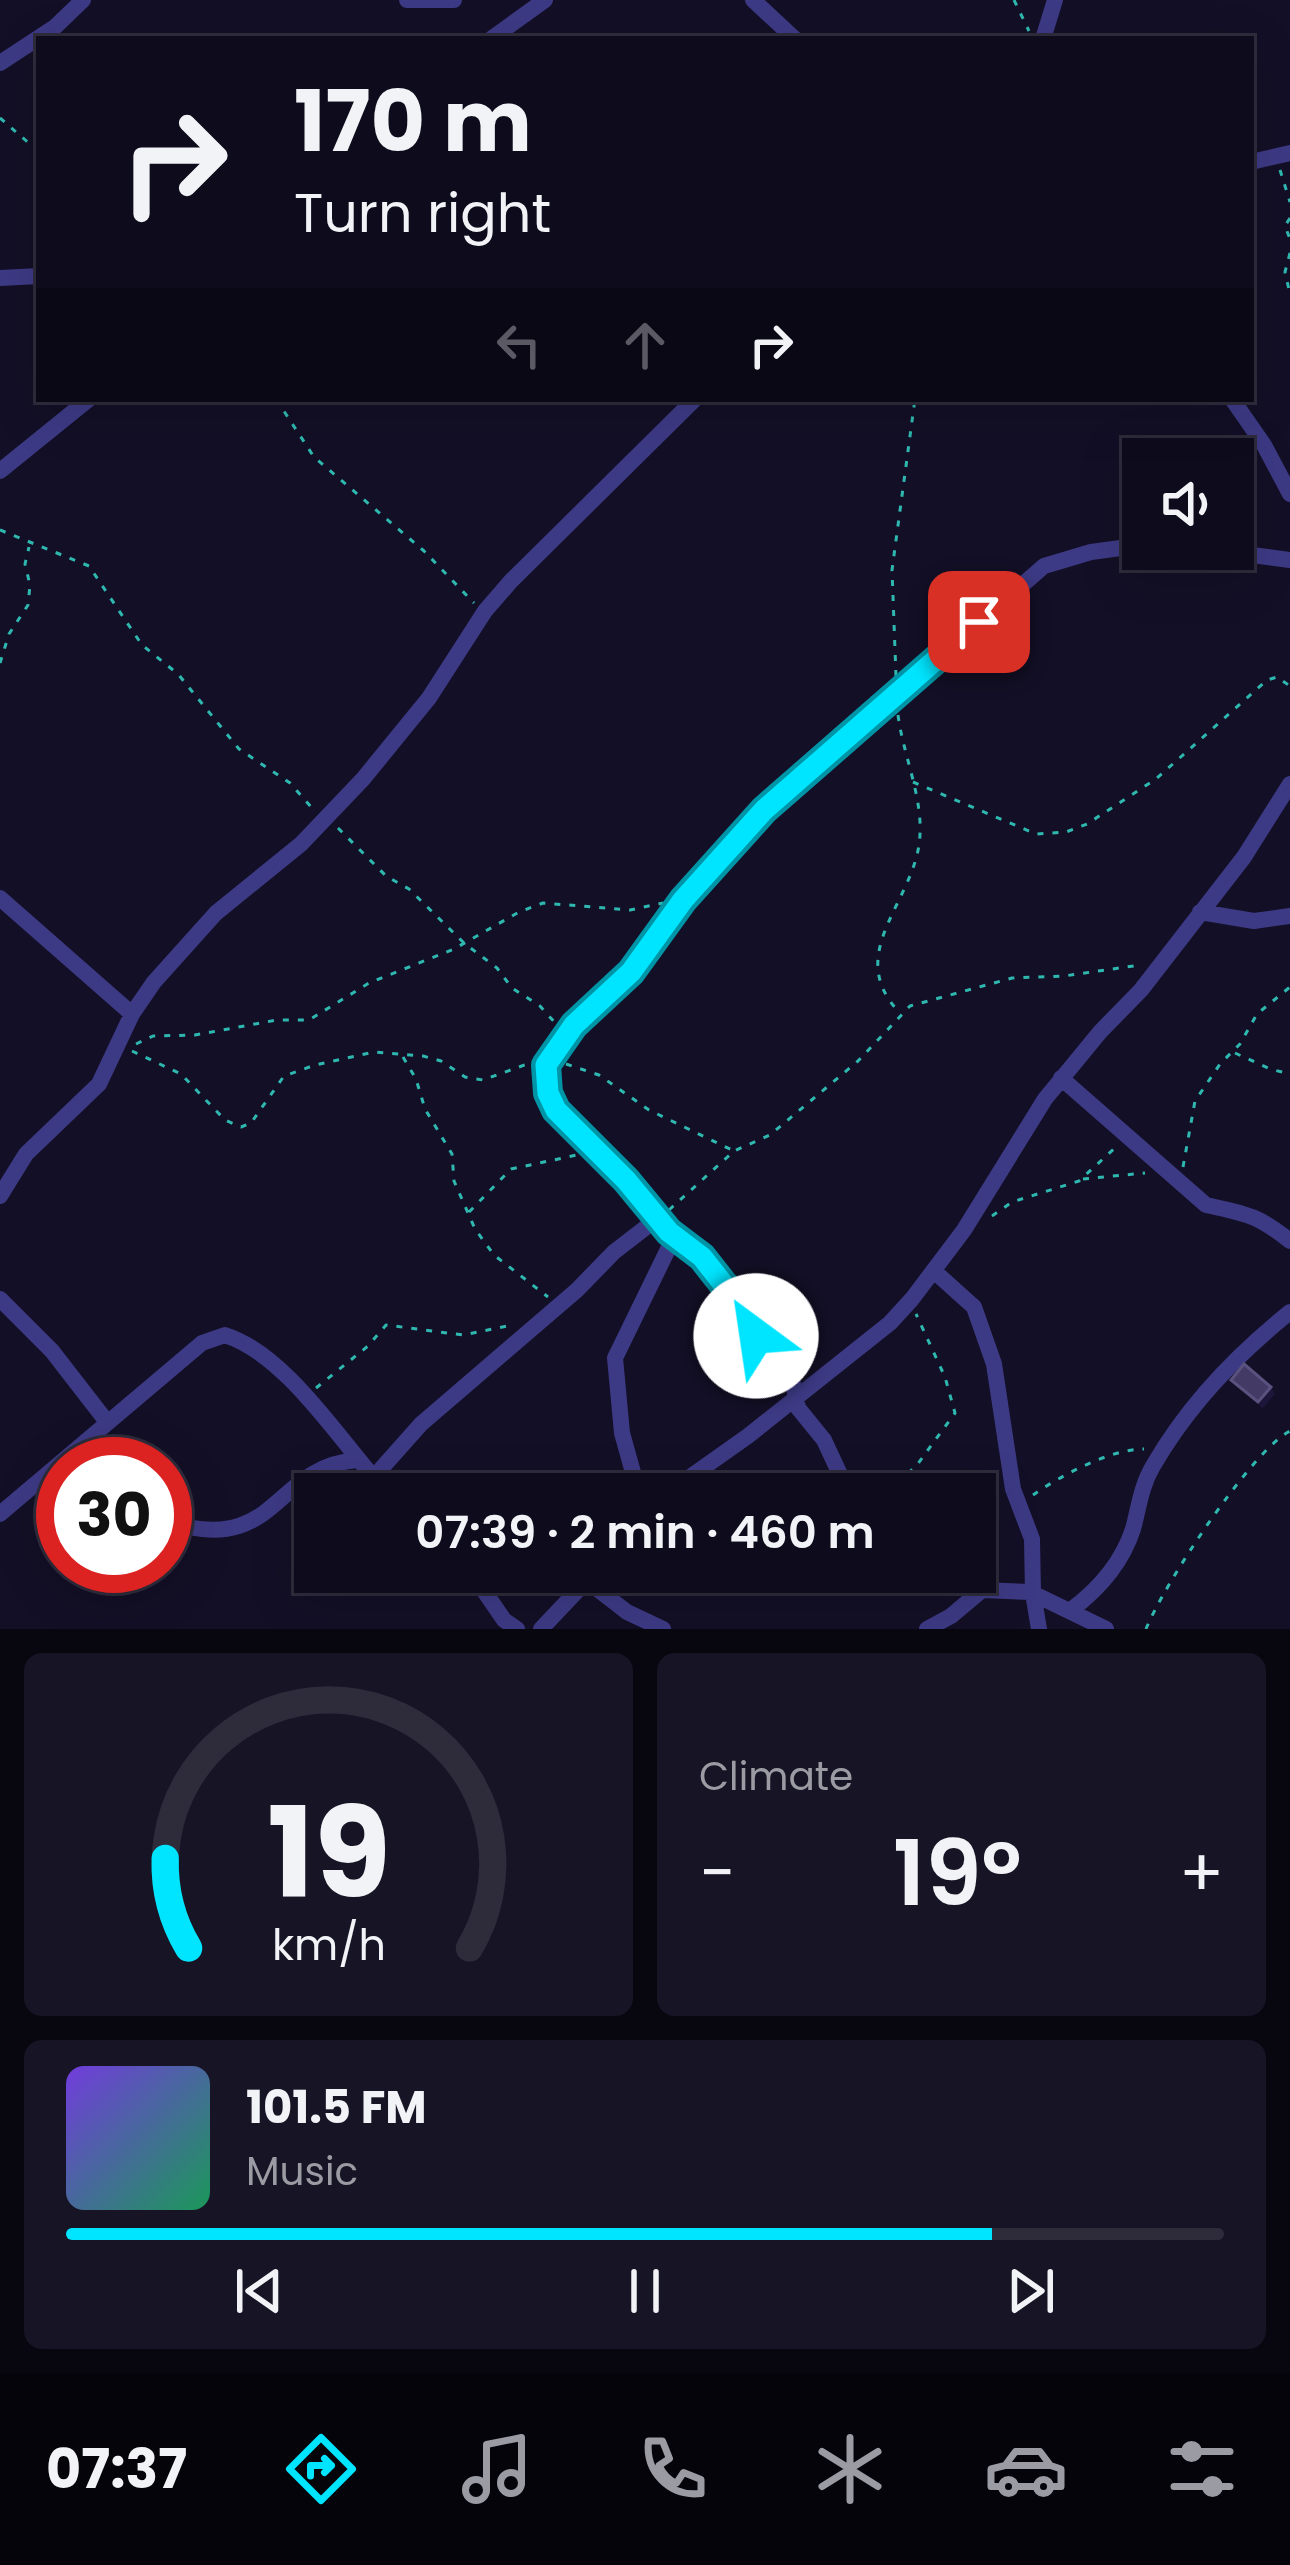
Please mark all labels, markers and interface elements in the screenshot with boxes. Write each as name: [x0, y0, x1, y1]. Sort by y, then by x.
text: 170 m: [294, 63, 532, 180]
icon: right: [96, 84, 252, 240]
text: Turn right: [294, 175, 551, 251]
icon: left: [486, 312, 552, 378]
icon: ahead: [612, 312, 678, 378]
icon: right: [738, 312, 804, 378]
map controls: [1122, 438, 1254, 570]
button: sound: [1122, 438, 1254, 570]
pin: [928, 571, 1030, 673]
icon: arrive: [946, 589, 1012, 655]
position arrow: [693, 1273, 819, 1399]
speed limit sign: 30: [36, 1437, 192, 1593]
text: 07:39 · 2 min · 460 m: [415, 1501, 875, 1564]
text: Climate: [699, 1749, 853, 1804]
text: 19: [267, 1766, 390, 1941]
text: 19°: [893, 1810, 1022, 1937]
text: −: [699, 1827, 735, 1919]
text: +: [1179, 1827, 1224, 1919]
text: km/h: [271, 1914, 386, 1974]
text: 101.5 FM: [246, 2076, 427, 2139]
text: Music: [246, 2144, 358, 2199]
icon: previous: [226, 2258, 292, 2324]
icon: pause: [612, 2258, 678, 2324]
icon: next: [998, 2258, 1064, 2324]
icon: directions: [279, 2427, 363, 2511]
icon: music: [455, 2427, 539, 2511]
icon: phone: [631, 2427, 715, 2511]
icon: climate: [808, 2427, 892, 2511]
icon: car: [984, 2427, 1068, 2511]
icon: filters: [1160, 2427, 1244, 2511]
text: 07:37: [46, 2431, 187, 2507]

